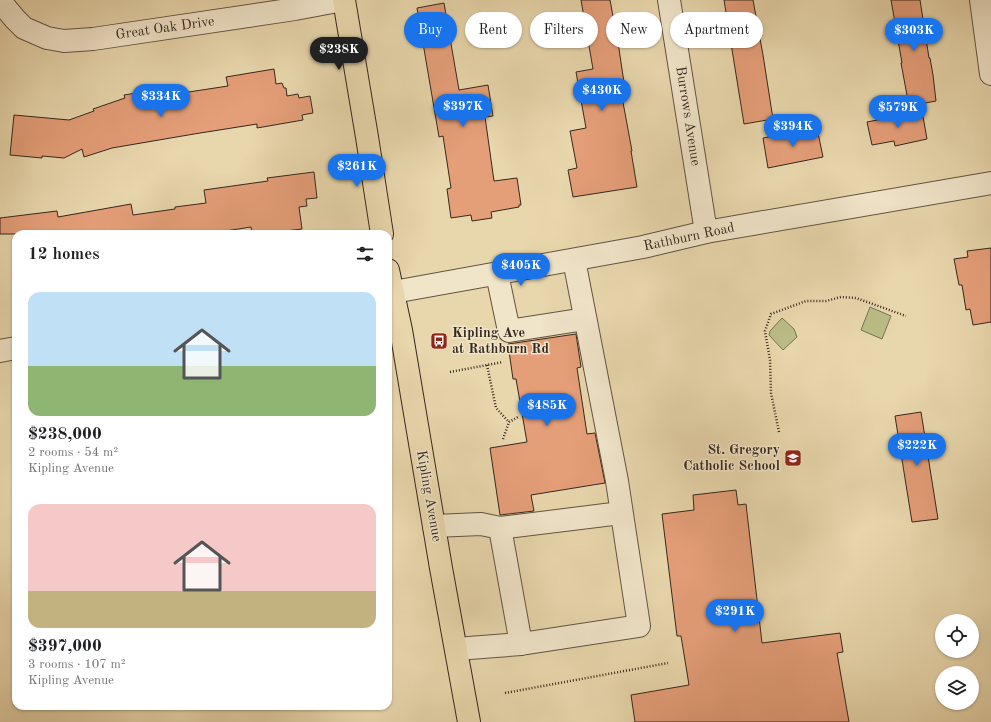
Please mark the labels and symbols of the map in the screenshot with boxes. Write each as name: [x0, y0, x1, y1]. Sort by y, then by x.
street label: Great Oak Drive: [115, 14, 215, 42]
pin: $303K: [886, 18, 942, 52]
pin: $238K: [311, 37, 367, 71]
street label: Burrows Avenue: [673, 65, 703, 167]
pin: $430K: [574, 78, 630, 112]
pin: $334K: [133, 84, 189, 118]
pin: $397K: [435, 94, 491, 128]
pin: $579K: [870, 95, 926, 129]
pin: $394K: [765, 114, 821, 148]
pin: $261K: [329, 154, 385, 188]
street label: Rathburn Road: [642, 221, 736, 253]
pin: $405K: [493, 253, 549, 287]
place label: Kipling Ave at Rathburn Rd: [452, 326, 549, 356]
bus stop icon: Kipling Ave at Rathburn Rd: [429, 331, 449, 351]
pin: $485K: [519, 393, 575, 427]
pin: $222K: [889, 433, 945, 467]
place label: St. Gregory Catholic School: [683, 443, 780, 473]
school or university icon: St. Gregory Catholic School: [783, 448, 803, 468]
street label: Kipling Avenue: [414, 449, 444, 543]
pin: $291K: [707, 599, 763, 633]

